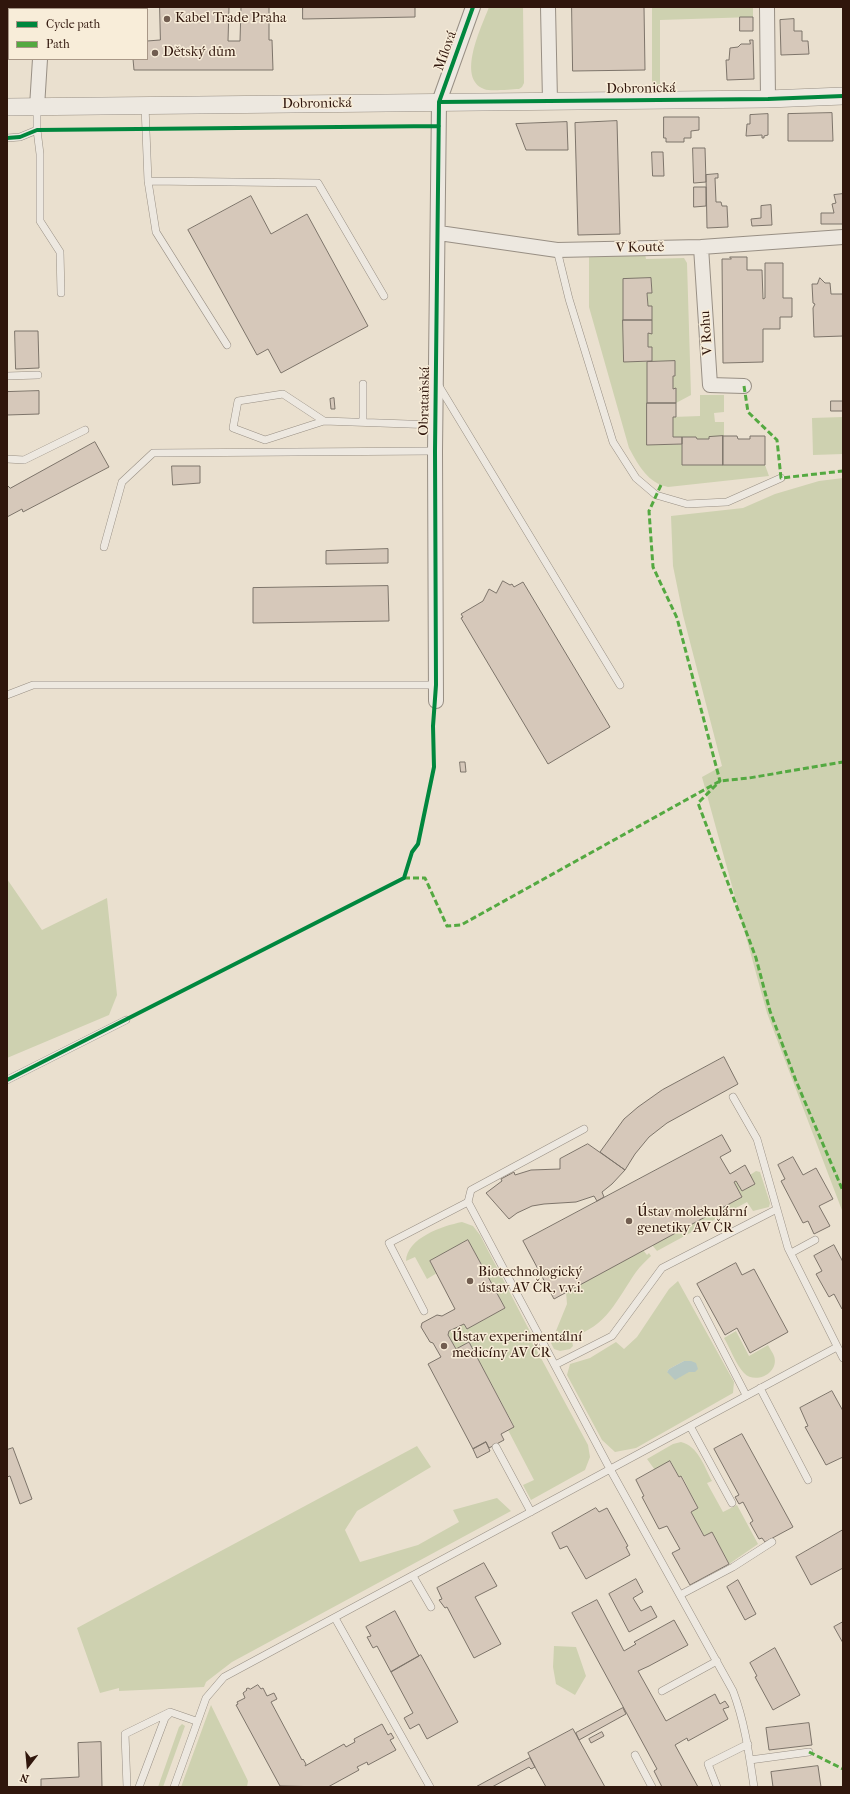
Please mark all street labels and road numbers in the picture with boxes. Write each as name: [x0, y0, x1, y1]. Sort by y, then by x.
street label: Mílová: [431, 29, 461, 73]
street label: Dobronická: [606, 80, 676, 98]
street label: Dobronická: [282, 95, 352, 113]
street label: V Koutě: [615, 239, 665, 257]
street label: V Rohu: [697, 310, 717, 356]
street label: Obrataňská: [416, 366, 434, 436]

